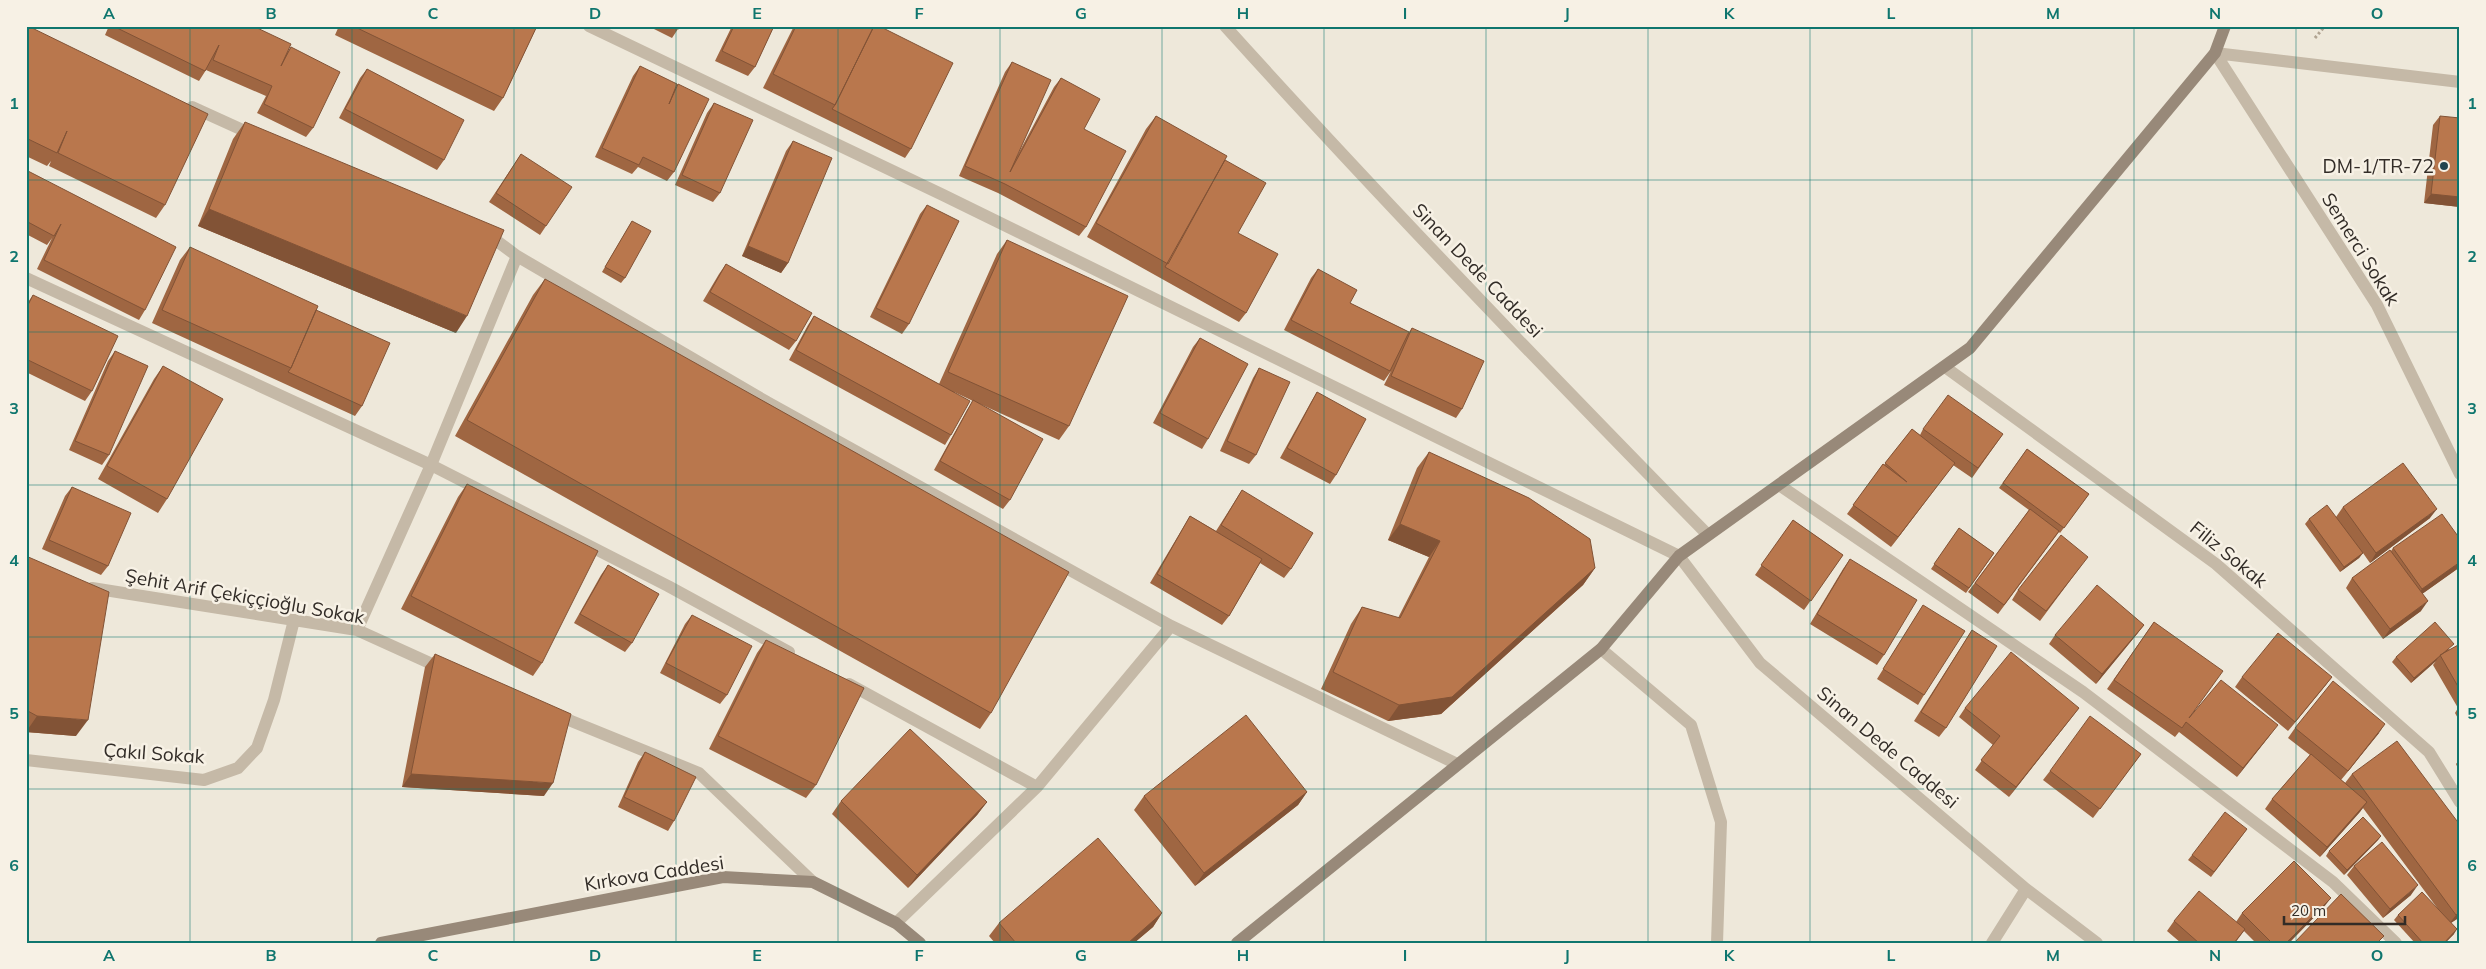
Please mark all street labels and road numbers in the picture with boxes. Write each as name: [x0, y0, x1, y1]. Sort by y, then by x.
street label: Semerci Sokak: [2317, 188, 2405, 310]
street label: Sinan Dede Caddesi: [1408, 198, 1548, 342]
street label: Filiz Sokak: [2185, 516, 2273, 593]
street label: Şehit Arif Çekiççioğlu Sokak: [123, 563, 367, 629]
street label: Sinan Dede Caddesi: [1812, 681, 1964, 813]
street label: Çakıl Sokak: [103, 737, 206, 769]
street label: Kırkova Caddesi: [582, 850, 726, 896]

